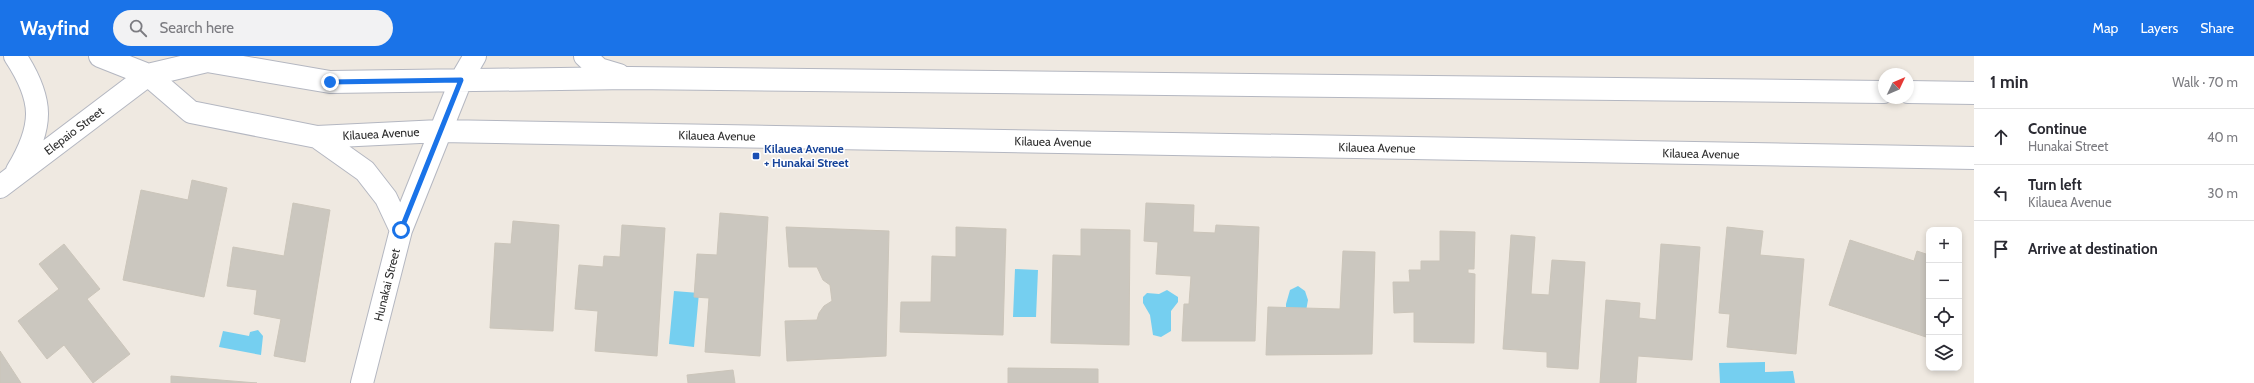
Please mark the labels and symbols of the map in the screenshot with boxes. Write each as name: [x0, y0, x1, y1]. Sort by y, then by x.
north arrow: [1878, 68, 1914, 104]
route end: [321, 73, 339, 91]
street label: Elepaio Street: [41, 103, 106, 158]
street label: Kilauea Avenue: [342, 124, 420, 143]
street label: Kilauea Avenue: [678, 127, 756, 144]
street label: Kilauea Avenue: [1014, 133, 1092, 150]
street label: Kilauea Avenue: [1338, 139, 1416, 156]
place label: Kilauea Avenue + Hunakai Street: [764, 141, 849, 170]
street label: Kilauea Avenue: [1662, 145, 1740, 162]
marker: Kilauea Avenue + Hunakai Street: [751, 151, 761, 161]
route start: [392, 221, 410, 239]
street label: Hunakai Street: [370, 247, 403, 323]

